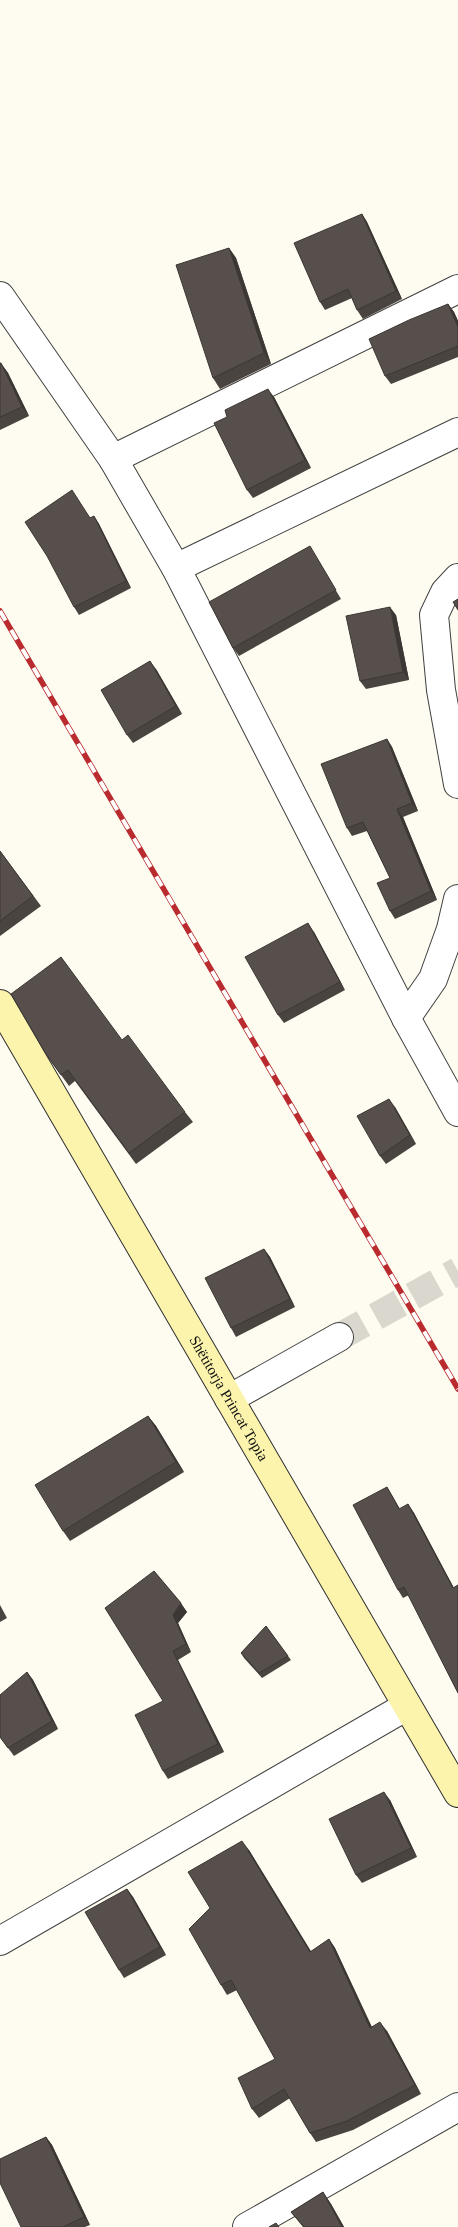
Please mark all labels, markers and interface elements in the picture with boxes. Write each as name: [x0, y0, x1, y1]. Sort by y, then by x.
street label: Shëtitorja Princat Topia: [186, 1333, 272, 1464]

